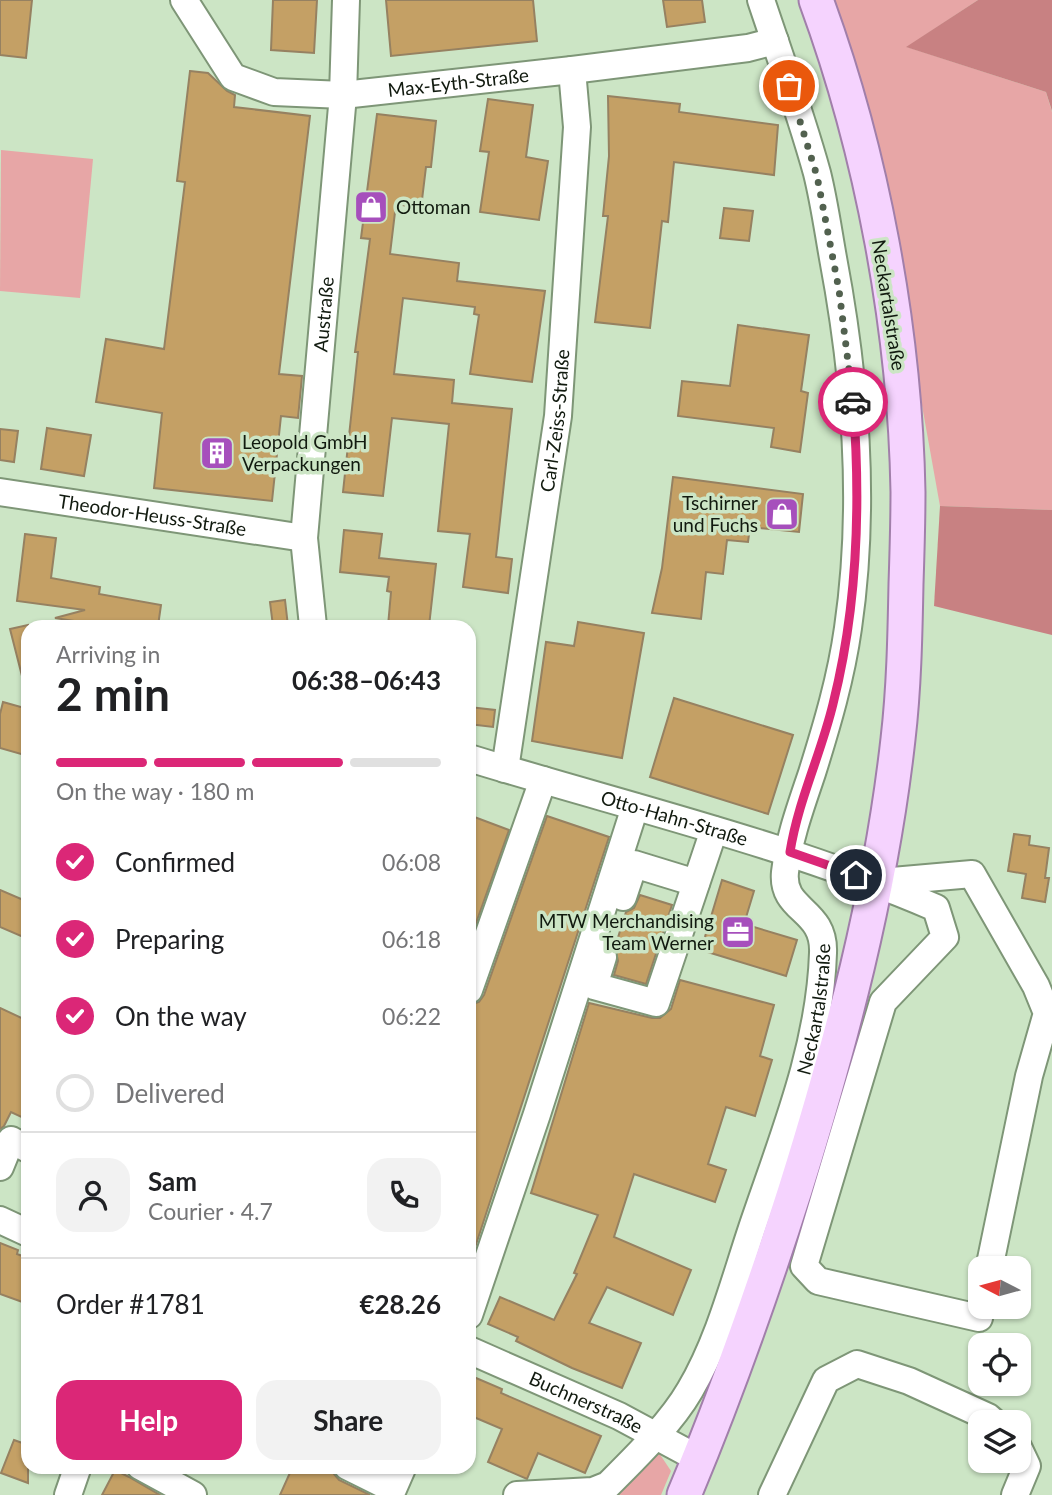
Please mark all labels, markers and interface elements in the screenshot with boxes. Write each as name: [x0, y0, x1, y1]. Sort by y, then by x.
pin: [759, 56, 819, 116]
street label: Max-Eyth-Straße: [386, 63, 530, 101]
icon: bag: [770, 67, 808, 105]
shop icon: Ottoman: [352, 188, 390, 226]
place label: Ottoman: [396, 195, 471, 218]
street label: Neckartalstraße: [868, 238, 911, 372]
street label: Austraße: [308, 276, 338, 353]
street label: Carl-Zeiss-Straße: [535, 348, 573, 494]
courier: [818, 367, 888, 437]
icon: car: [834, 383, 872, 421]
place label: Leopold GmbH Verpackungen: [242, 430, 368, 475]
building icon: Leopold GmbH Verpackungen: [198, 434, 236, 472]
street label: Theodor-Heuss-Straße: [57, 489, 248, 540]
place label: Tschirner und Fuchs: [673, 491, 758, 536]
shop icon: Tschirner und Fuchs: [763, 495, 801, 533]
text: Arriving in: [56, 640, 160, 668]
text: 06:38–06:43: [292, 664, 441, 696]
text: 2 min: [56, 666, 170, 721]
text: On the way · 180 m: [56, 777, 255, 805]
street label: Otto-Hahn-Straße: [598, 785, 751, 850]
icon: check: [56, 843, 94, 881]
pin: [826, 845, 886, 905]
text: Confirmed: [115, 846, 235, 878]
text: 06:08: [382, 848, 441, 876]
icon: home: [837, 856, 875, 894]
place label: MTW Merchandising Team Werner: [539, 909, 714, 954]
office icon: MTW Merchandising Team Werner: [719, 913, 757, 951]
icon: check: [56, 920, 94, 958]
text: Preparing: [115, 923, 224, 955]
text: 06:18: [382, 925, 441, 953]
street label: Neckartalstraße: [791, 943, 834, 1077]
icon: check: [56, 997, 94, 1035]
text: On the way: [115, 1000, 247, 1032]
text: 06:22: [382, 1002, 441, 1030]
text: Delivered: [115, 1077, 225, 1109]
button: person: [56, 1158, 130, 1232]
button: phone: [367, 1158, 441, 1232]
text: Sam: [148, 1165, 197, 1197]
text: Courier · 4.7: [148, 1197, 273, 1225]
north arrow: [968, 1256, 1031, 1320]
map controls: [968, 1256, 1031, 1473]
text: Order #1781: [56, 1288, 205, 1320]
text: €28.26: [359, 1288, 441, 1320]
button: locate: [968, 1333, 1031, 1396]
street label: Buchnerstraße: [526, 1366, 647, 1438]
button: Help: [56, 1380, 242, 1460]
button: Share: [256, 1380, 441, 1460]
button: layers: [968, 1410, 1031, 1473]

